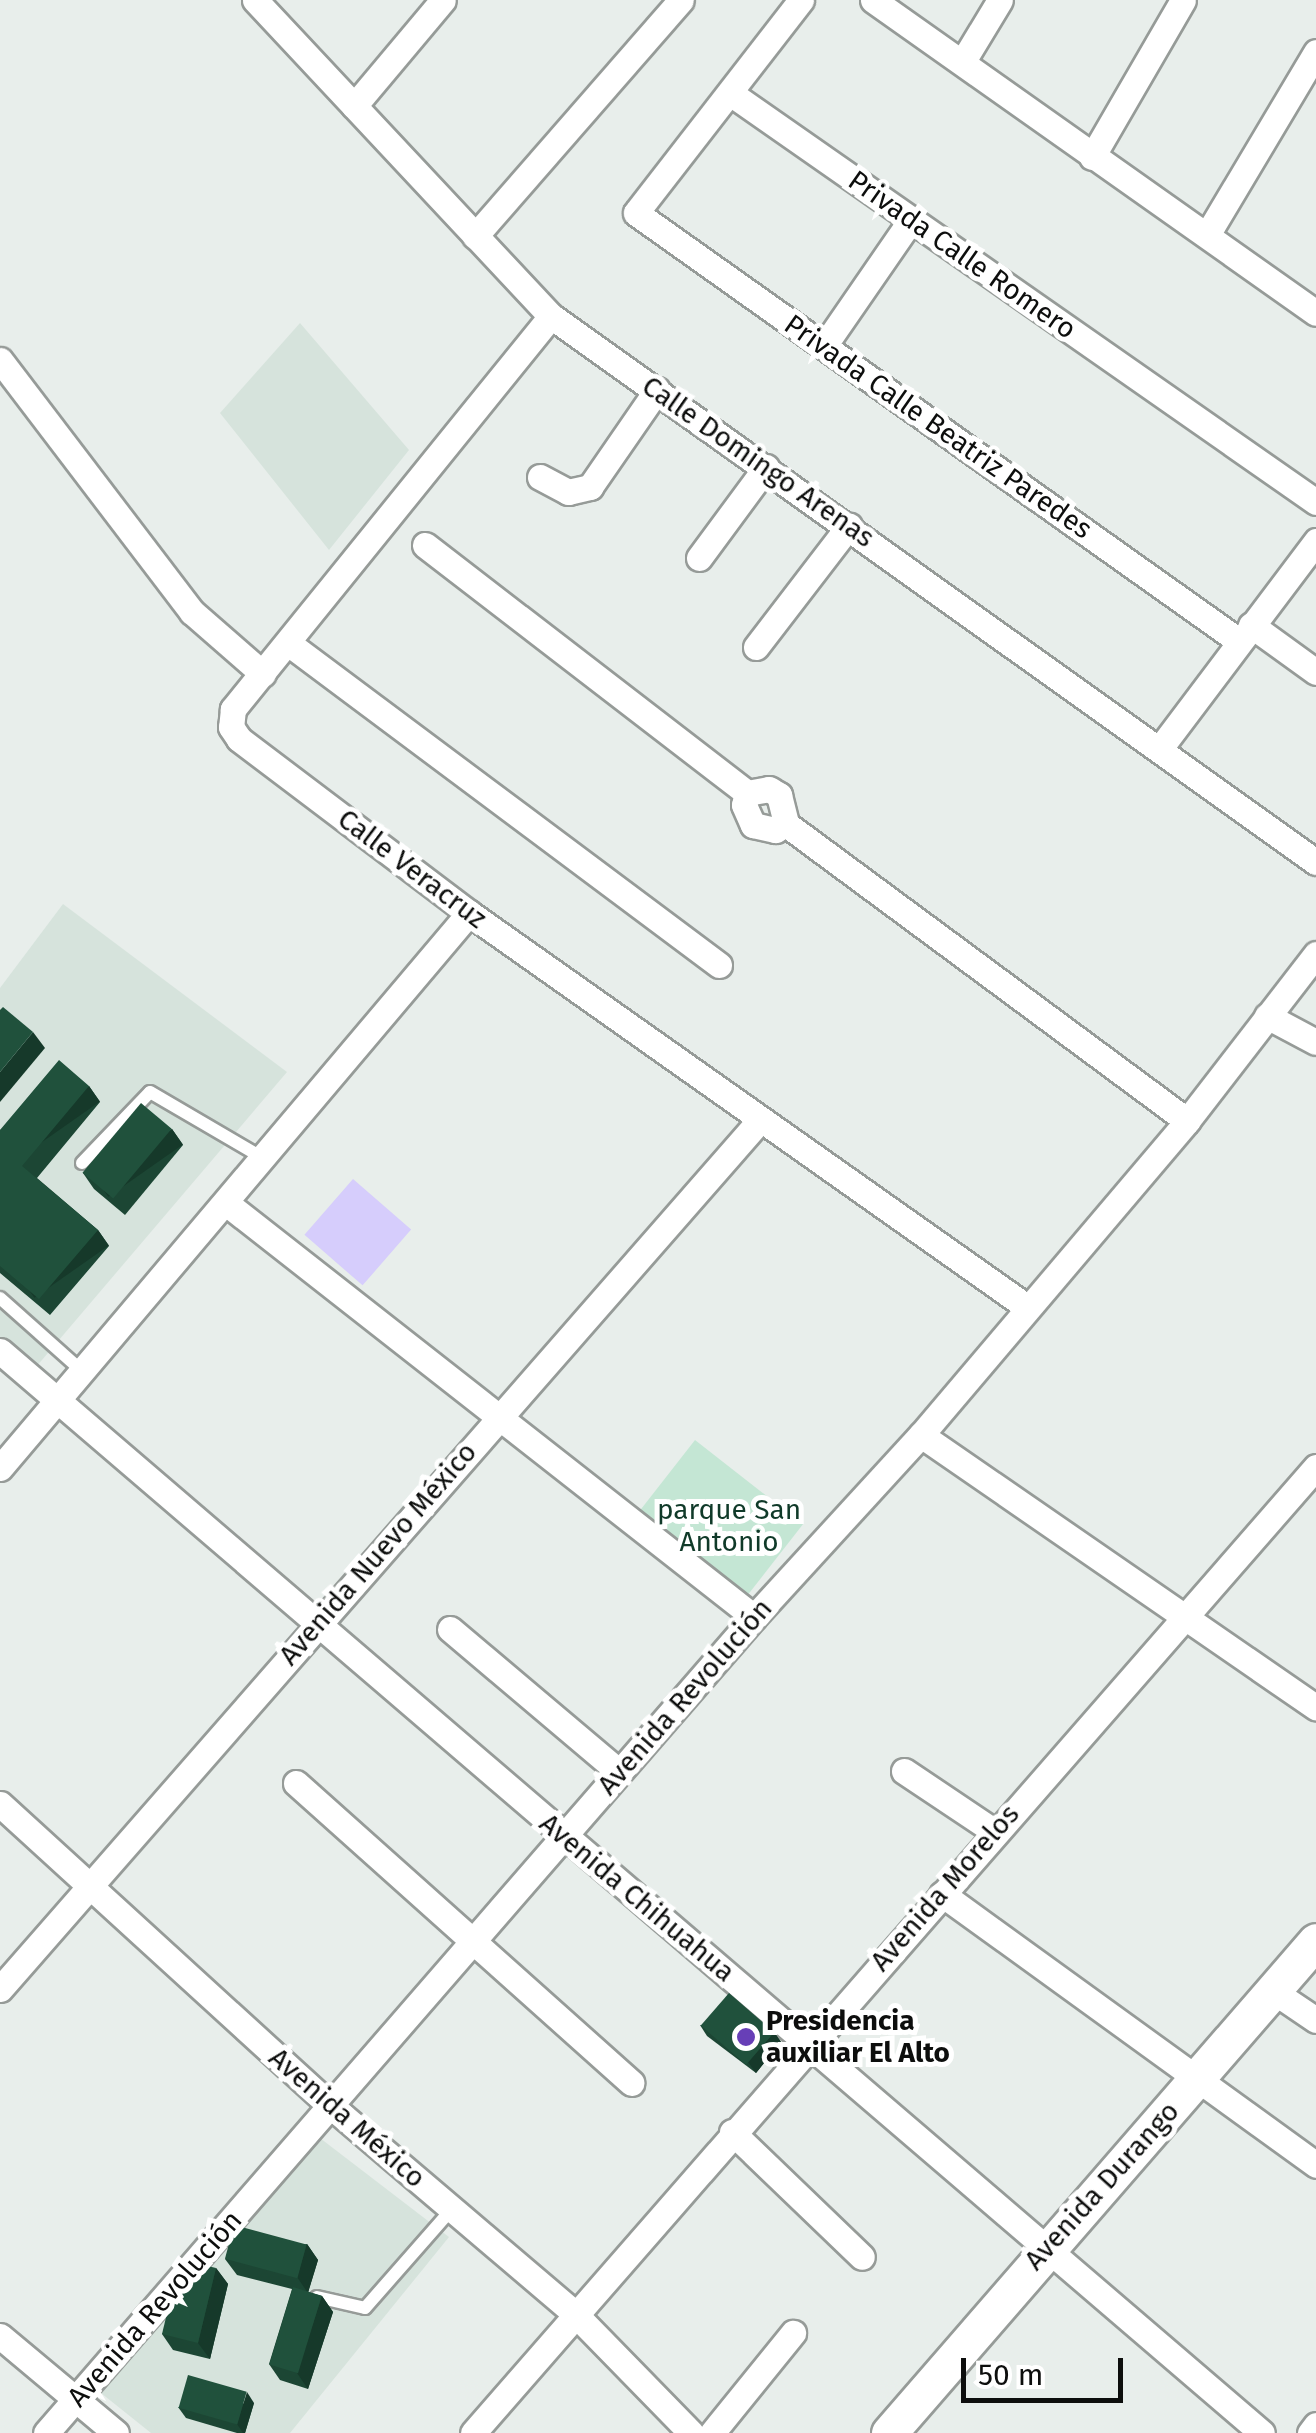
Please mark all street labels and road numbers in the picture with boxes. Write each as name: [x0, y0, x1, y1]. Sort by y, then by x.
street label: Privada Calle Romero: [842, 164, 1082, 346]
street label: Privada Calle Beatriz Paredes: [778, 308, 1098, 546]
street label: Calle Domingo Arenas: [635, 369, 881, 555]
street label: Calle Veracruz: [331, 802, 493, 936]
street label: Avenida Nuevo México: [272, 1436, 484, 1672]
street label: Avenida Revolución: [591, 1592, 779, 1802]
street label: Avenida Morelos: [864, 1798, 1026, 1978]
street label: Avenida Chihuahua: [533, 1807, 741, 1989]
street label: Avenida México: [262, 2041, 432, 2195]
street label: Avenida Durango: [1018, 2095, 1186, 2277]
street label: Avenida Revolución: [61, 2204, 249, 2414]

